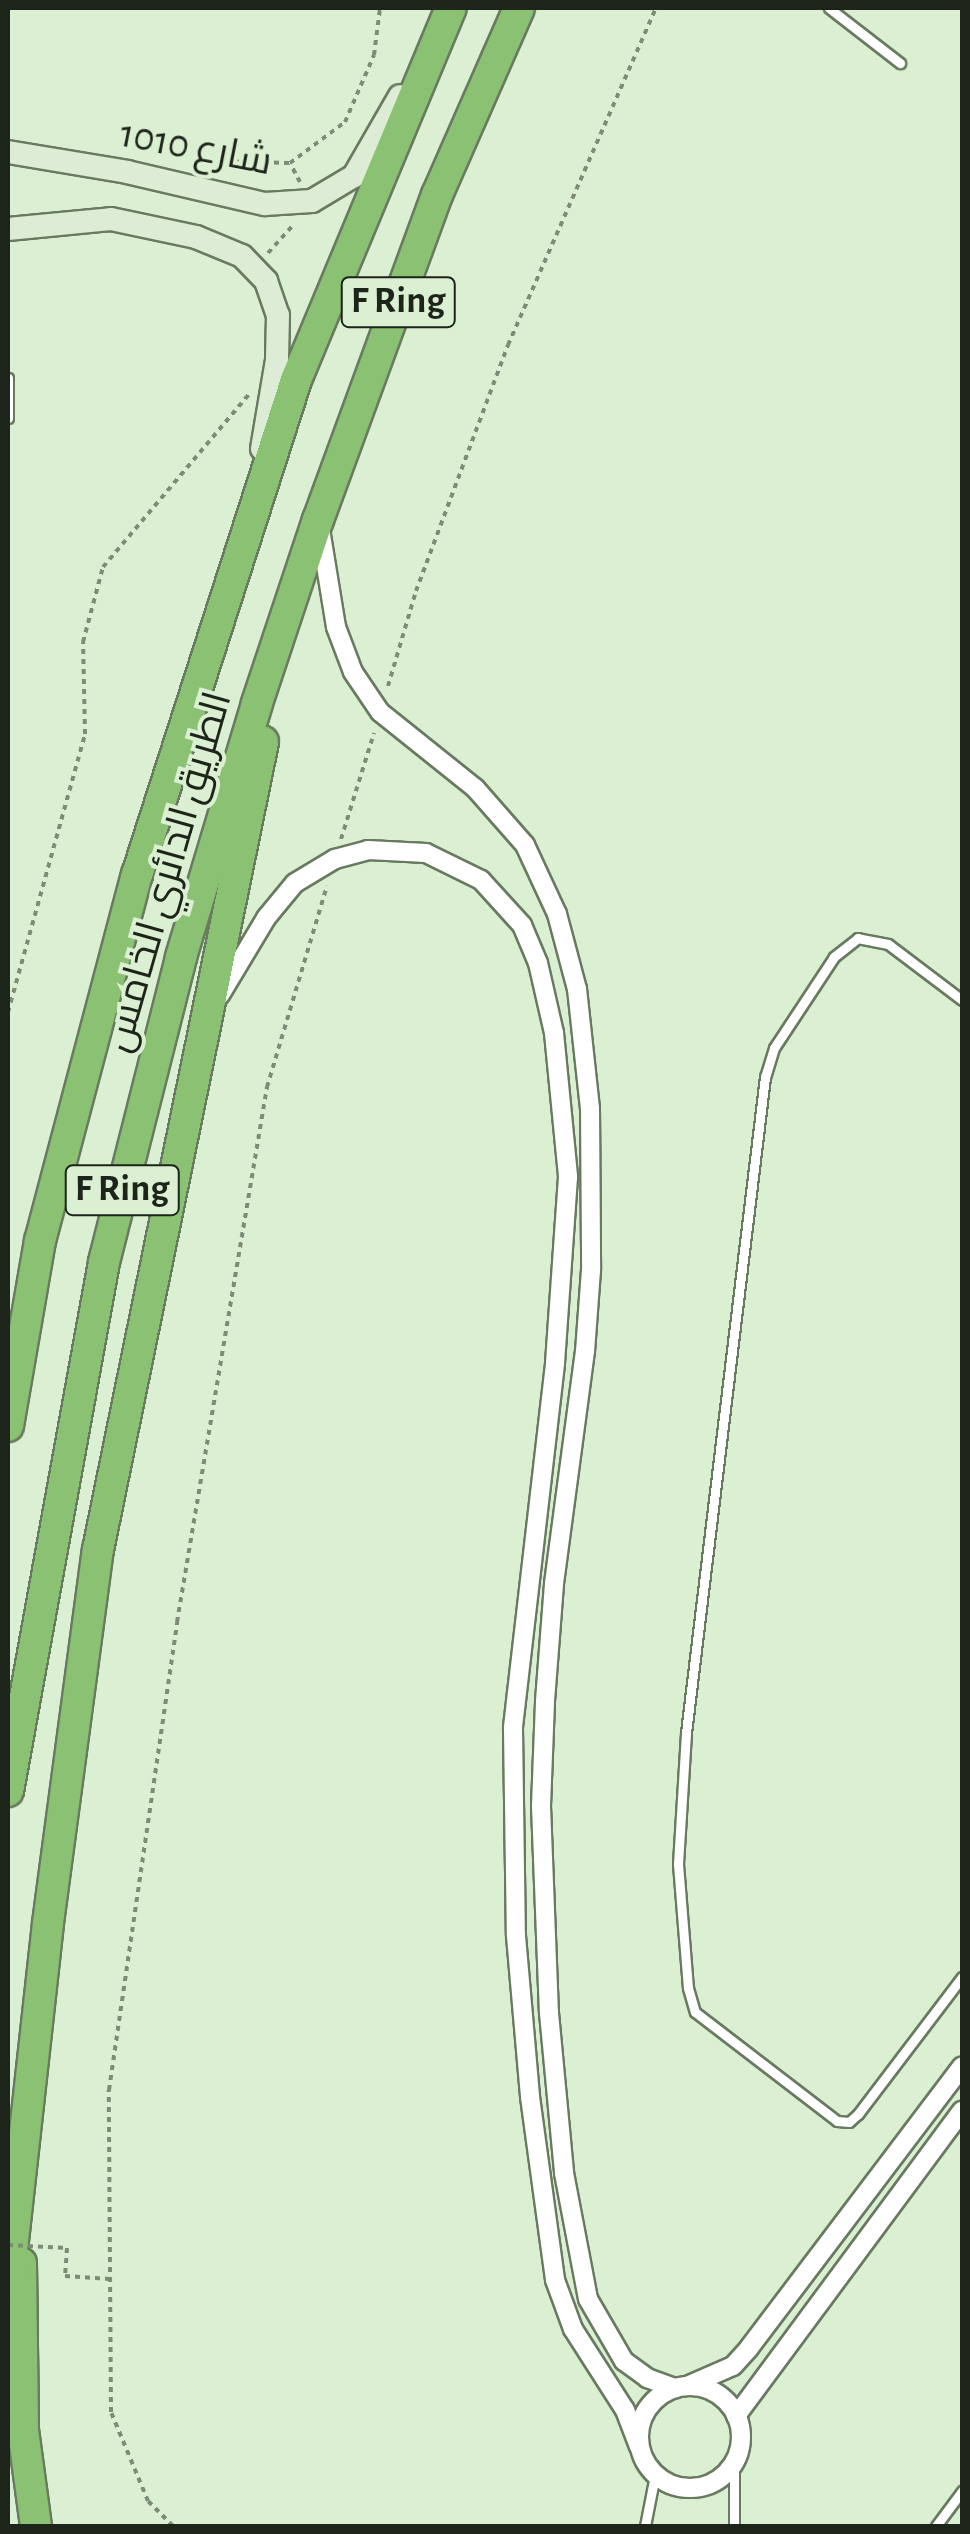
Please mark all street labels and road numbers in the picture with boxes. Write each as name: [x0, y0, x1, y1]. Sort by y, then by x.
street label: شارع 1010: [116, 110, 276, 186]
road number: F Ring: [340, 269, 456, 335]
street label: الطريق الدائري الخامس: [94, 686, 242, 1058]
road number: F Ring: [64, 1157, 180, 1223]

